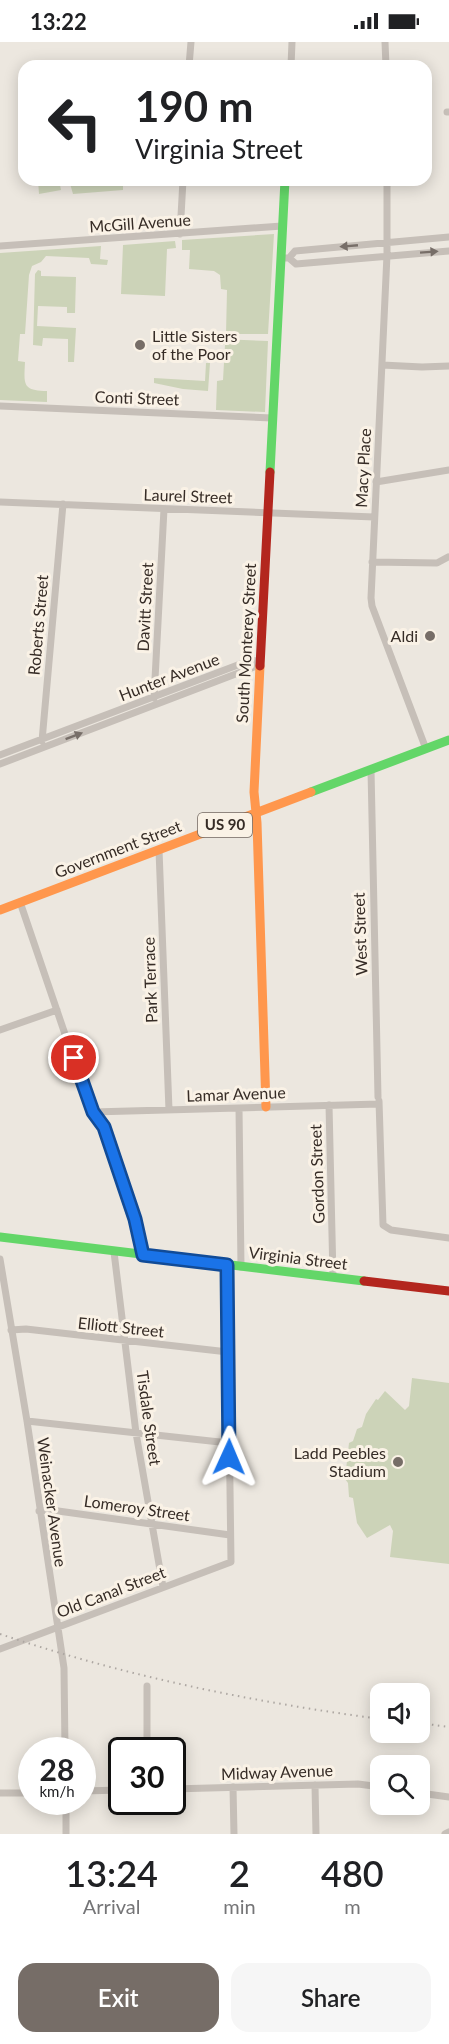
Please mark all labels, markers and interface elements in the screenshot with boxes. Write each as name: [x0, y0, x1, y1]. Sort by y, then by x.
text: 13:22: [30, 8, 87, 35]
text: 190 m: [135, 81, 253, 131]
icon: left: [36, 84, 114, 162]
text: Virginia Street: [135, 132, 303, 165]
street label: McGill Avenue: [89, 209, 191, 236]
one-way arrow: [339, 241, 358, 251]
one-way arrow: [419, 247, 438, 257]
place label: Little Sisters of the Poor: [152, 326, 238, 363]
marker: Little Sisters of the Poor: [133, 338, 147, 352]
street label: Conti Street: [94, 387, 180, 408]
street label: Macy Place: [351, 428, 374, 508]
street label: Laurel Street: [143, 484, 233, 507]
street label: Davitt Street: [133, 562, 156, 652]
street label: South Monterey Street: [232, 562, 259, 723]
street label: Roberts Street: [24, 574, 51, 676]
place label: Aldi: [391, 626, 418, 645]
marker: Aldi: [423, 629, 437, 643]
street label: Hunter Avenue: [116, 649, 222, 704]
one-way arrow: [66, 731, 84, 741]
road number: US 90: [198, 813, 252, 837]
street label: Government Street: [52, 816, 184, 881]
street label: West Street: [349, 892, 370, 976]
street label: Park Terrace: [139, 937, 160, 1023]
pin: [48, 1032, 99, 1083]
icon: arrive: [57, 1041, 90, 1074]
street label: Lamar Avenue: [186, 1082, 286, 1105]
street label: Gordon Street: [305, 1124, 328, 1224]
street label: Virginia Street: [248, 1242, 349, 1273]
street label: Elliott Street: [77, 1313, 165, 1341]
street label: Tisdale Street: [133, 1369, 166, 1467]
position arrow: [197, 1425, 261, 1489]
street label: Weinacker Avenue: [34, 1436, 71, 1568]
place label: Ladd Peebles Stadium: [294, 1443, 386, 1480]
marker: Ladd Peebles Stadium: [391, 1455, 405, 1469]
street label: Lomeroy Street: [83, 1491, 191, 1524]
street label: Old Canal Street: [54, 1562, 168, 1621]
map controls: [370, 1683, 430, 1815]
button: sound: [370, 1683, 430, 1743]
speed limit sign: 30: [108, 1737, 186, 1815]
text: 28: [40, 1751, 74, 1787]
button: search: [370, 1755, 430, 1815]
street label: Midway Avenue: [221, 1760, 333, 1783]
text: km/h: [39, 1782, 75, 1800]
text: 13:24: [65, 1851, 158, 1895]
text: 2: [229, 1851, 250, 1895]
text: 480: [321, 1851, 384, 1895]
text: Arrival: [83, 1894, 140, 1918]
text: min: [223, 1894, 256, 1918]
text: m: [344, 1894, 361, 1918]
button: Exit: [18, 1963, 219, 2032]
button: Share: [231, 1963, 431, 2032]

